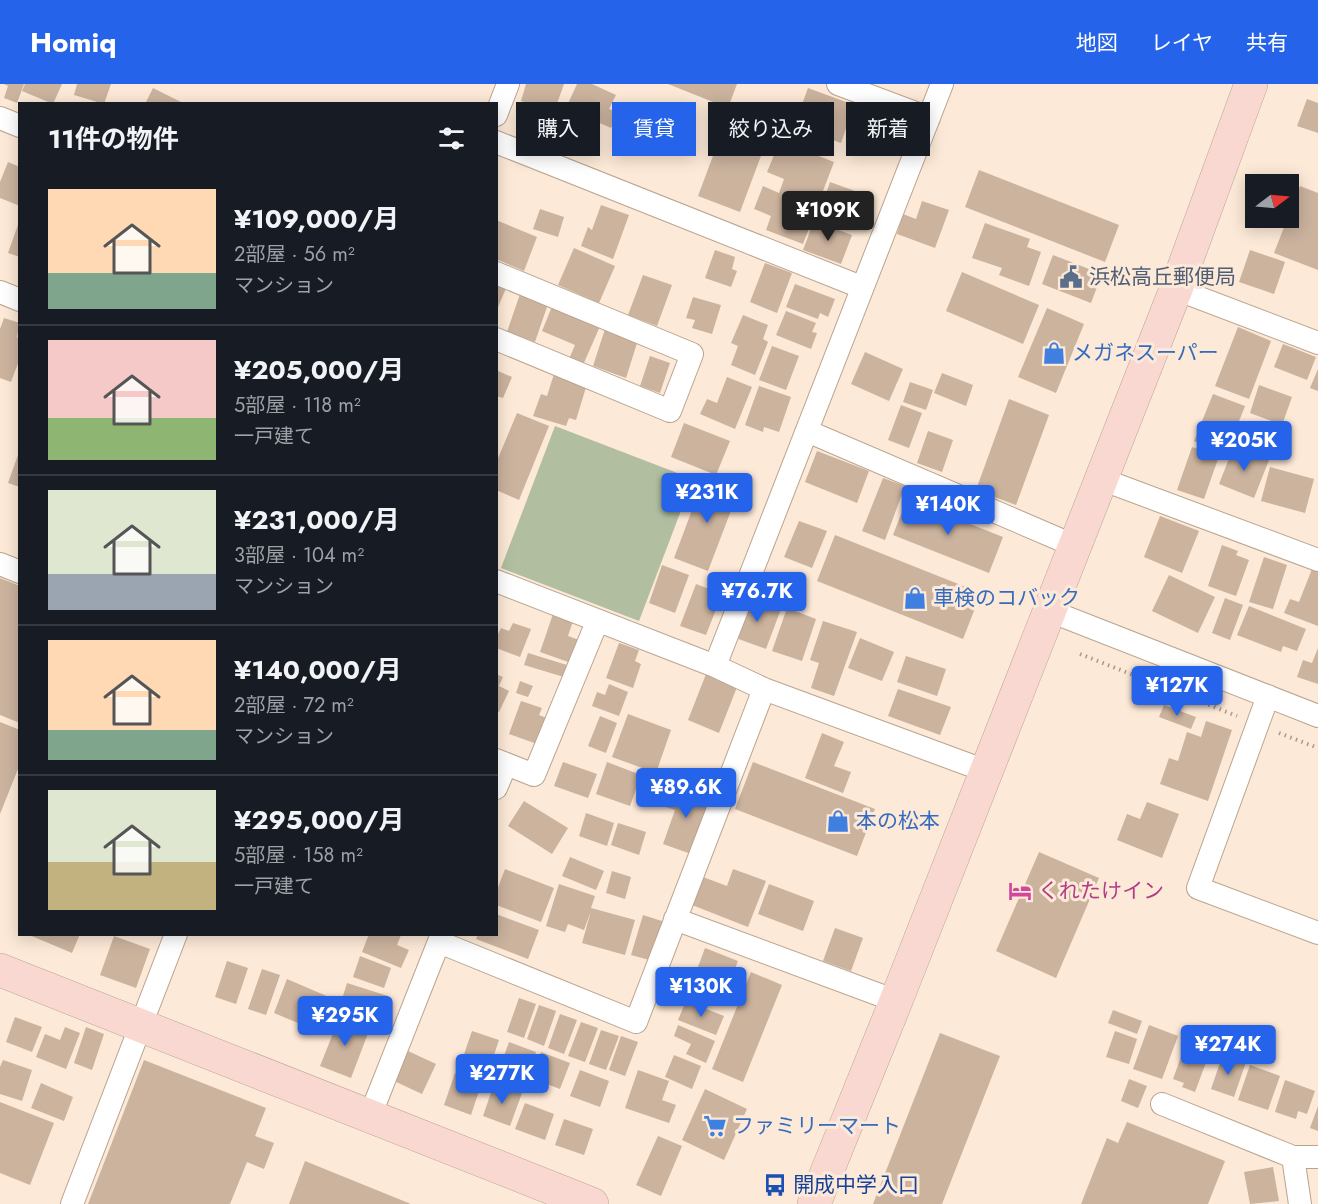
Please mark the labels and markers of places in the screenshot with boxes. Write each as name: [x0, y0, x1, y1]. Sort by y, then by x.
pin: ¥109K: [786, 191, 870, 242]
place label: 浜松高丘郵便局: [1089, 262, 1236, 292]
public building icon: 浜松高丘郵便局: [1058, 264, 1084, 290]
place label: メガネスーパー: [1072, 338, 1219, 368]
shop icon: メガネスーパー: [1041, 340, 1067, 366]
pin: ¥205K: [1202, 421, 1286, 472]
pin: ¥231K: [665, 473, 749, 524]
pin: ¥140K: [906, 485, 990, 536]
pin: ¥76.7K: [708, 572, 806, 623]
place label: 車検のコバック: [933, 583, 1080, 613]
shop icon: 車検のコバック: [902, 585, 928, 611]
pin: ¥127K: [1135, 666, 1219, 717]
pin: ¥89.6K: [637, 768, 735, 819]
place label: 本の松本: [856, 806, 940, 836]
shop icon: 本の松本: [825, 808, 851, 834]
place label: くれたけイン: [1038, 876, 1164, 906]
hotel icon: くれたけイン: [1007, 878, 1033, 904]
pin: ¥130K: [659, 967, 743, 1018]
pin: ¥295K: [303, 996, 387, 1047]
pin: ¥274K: [1186, 1025, 1270, 1076]
pin: ¥277K: [460, 1054, 544, 1105]
place label: ファミリーマート: [733, 1111, 901, 1141]
supermarket icon: ファミリーマート: [702, 1113, 728, 1139]
place label: 開成中学入口: [793, 1170, 919, 1200]
bus stop icon: 開成中学入口: [762, 1172, 788, 1198]

